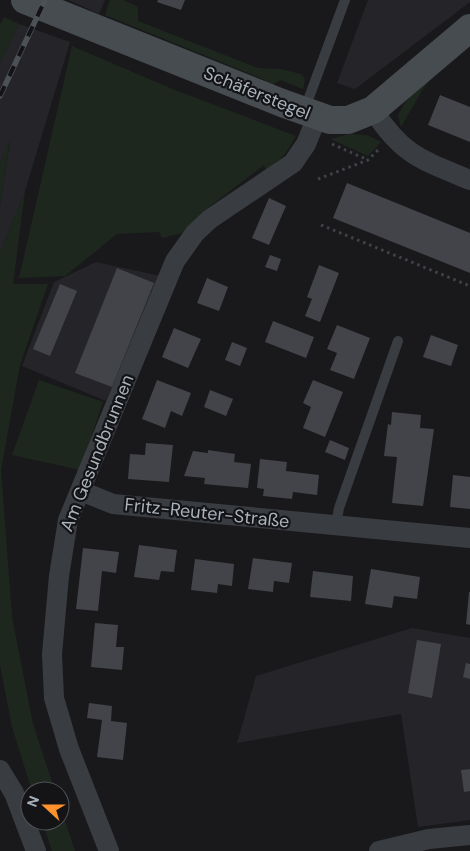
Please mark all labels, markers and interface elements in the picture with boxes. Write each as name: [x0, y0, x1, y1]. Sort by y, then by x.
street label: Schäferstegel: [200, 61, 314, 125]
street label: Am Gesundbrunnen: [55, 371, 139, 535]
street label: Fritz-Reuter-Straße: [123, 492, 291, 534]
north arrow: [20, 781, 70, 831]
text: N: [23, 793, 43, 809]

